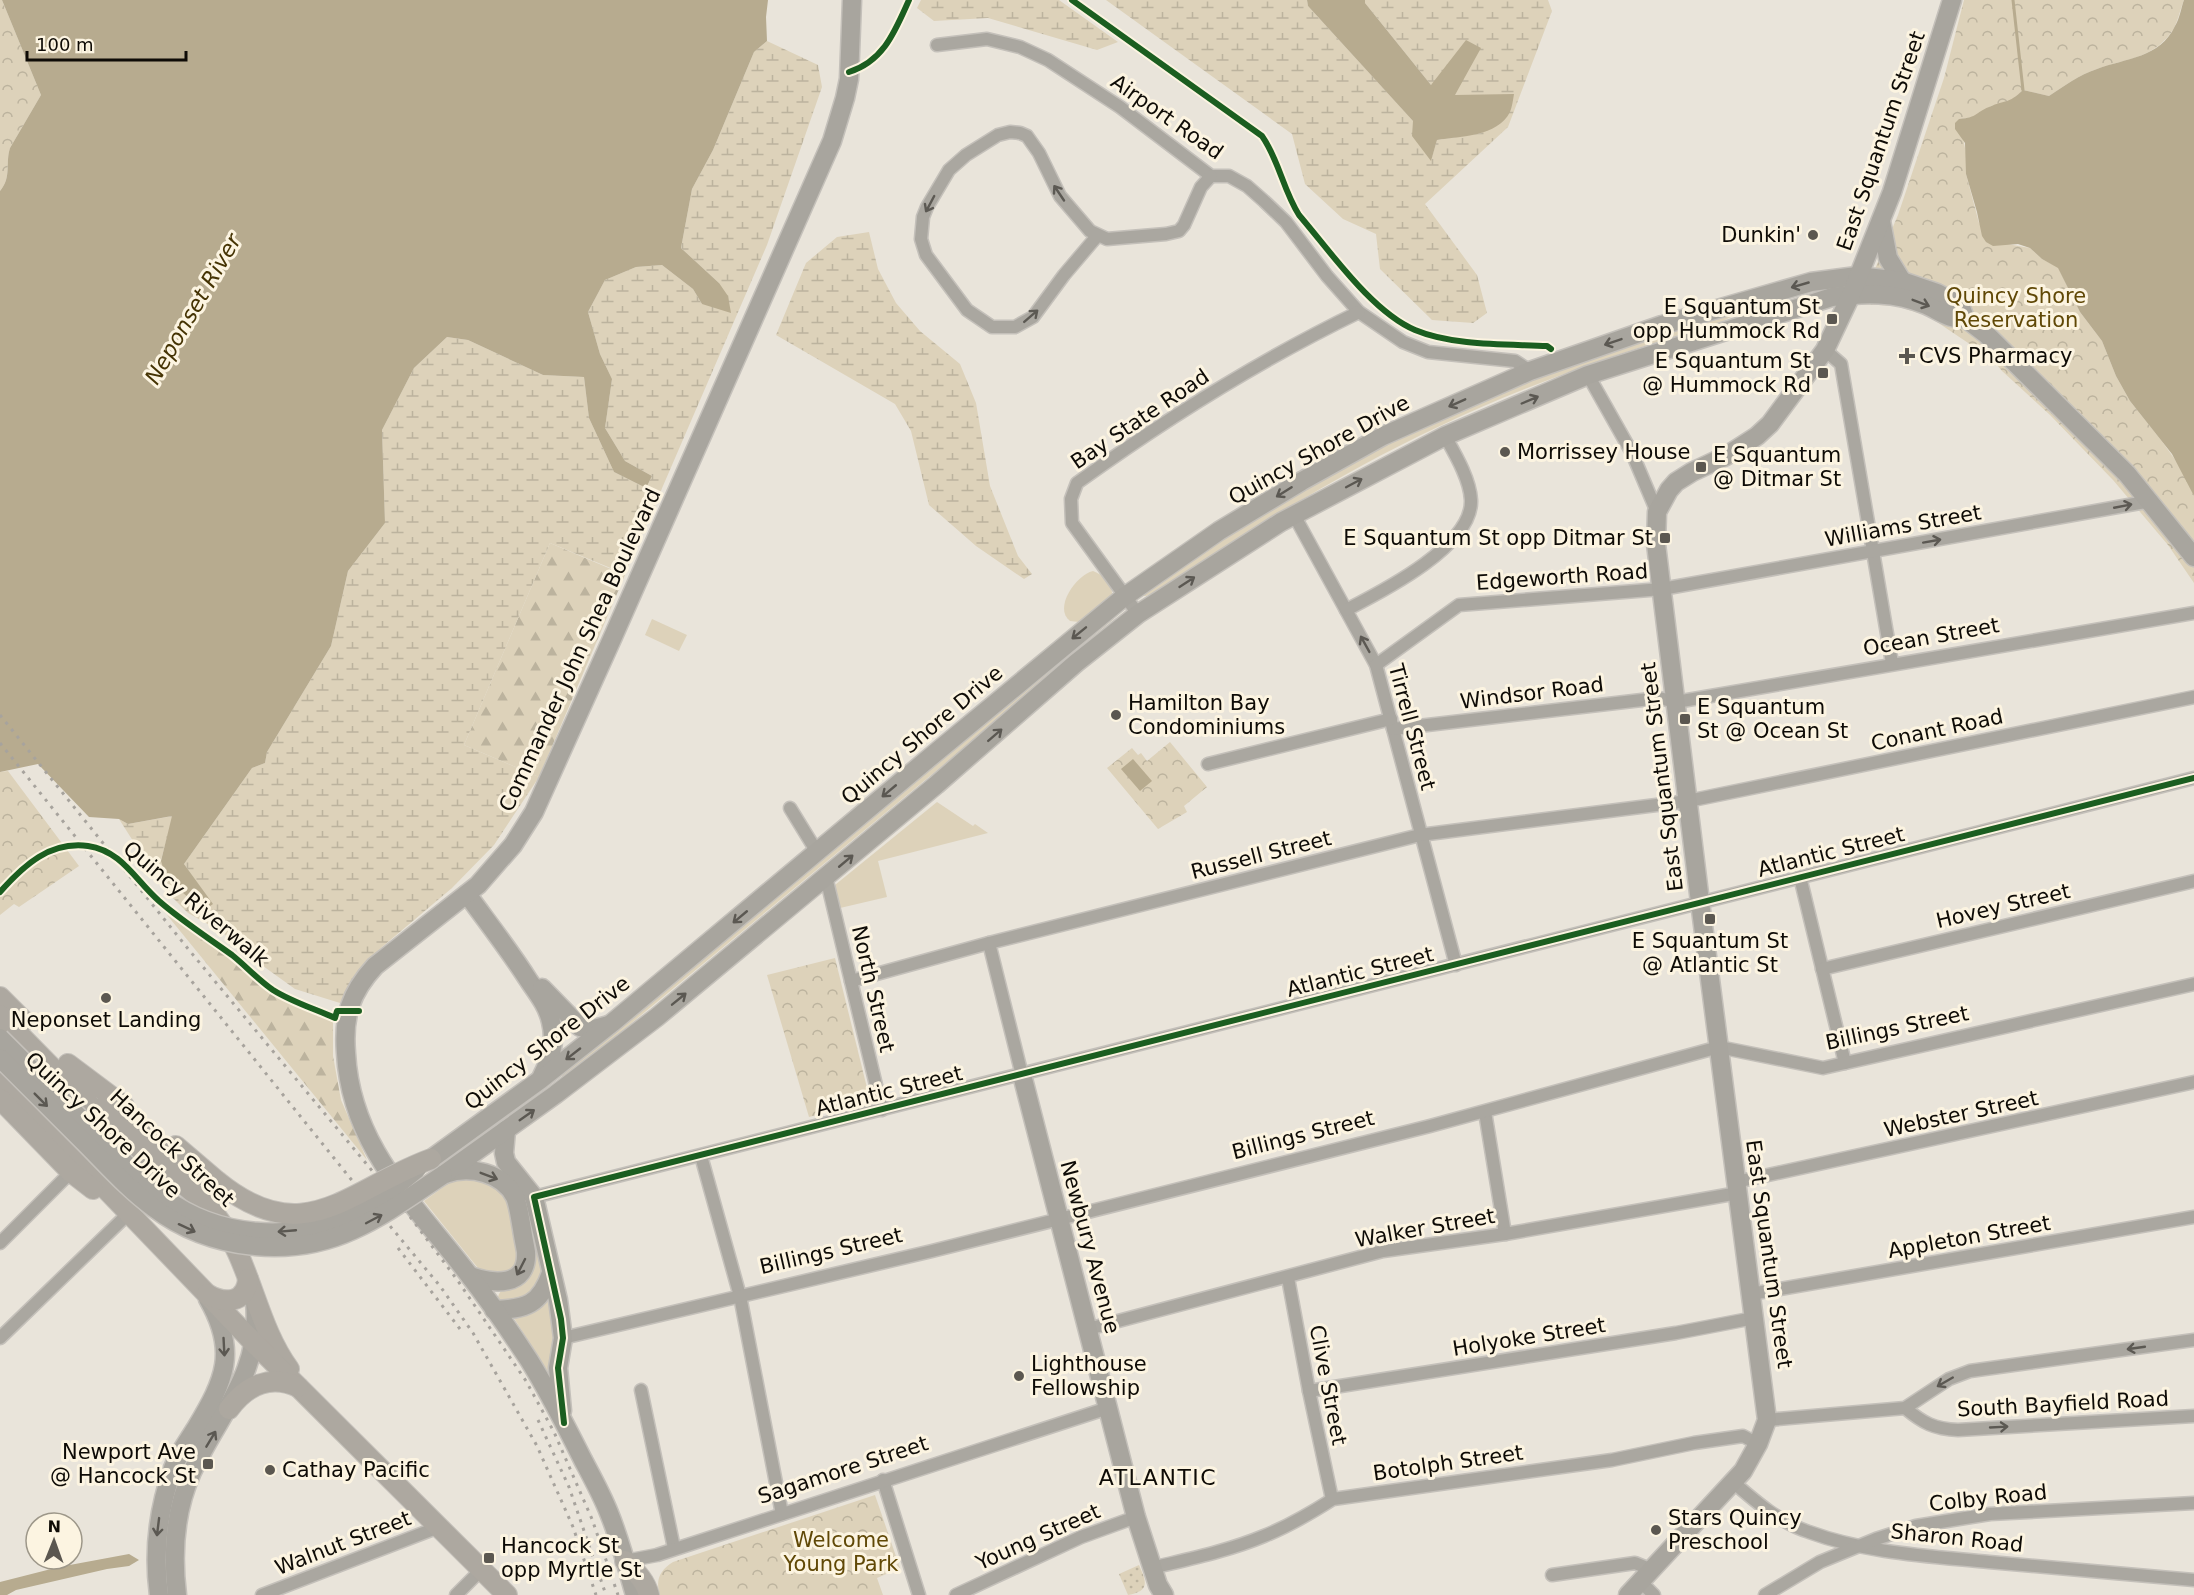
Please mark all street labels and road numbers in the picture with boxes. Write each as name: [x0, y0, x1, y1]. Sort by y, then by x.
street label: East Squantum Street: [1832, 28, 1930, 254]
street label: Airport Road: [1106, 70, 1228, 164]
street label: Bay State Road: [1066, 364, 1214, 474]
street label: Quincy Shore Drive: [1224, 390, 1414, 510]
street label: Commander John Shea Boulevard: [494, 485, 666, 815]
street label: Williams Street: [1823, 500, 1983, 552]
street label: Edgeworth Road: [1475, 559, 1649, 595]
street label: Ocean Street: [1861, 613, 2001, 661]
street label: Tirrell Street: [1383, 660, 1440, 793]
street label: Quincy Shore Drive: [837, 661, 1007, 809]
street label: East Squantum Street: [1636, 661, 1688, 893]
street label: Windsor Road: [1459, 672, 1605, 714]
street label: Conant Road: [1869, 704, 2005, 756]
street label: Atlantic Street: [1755, 822, 1907, 882]
street label: Russell Street: [1188, 826, 1334, 884]
street label: Quincy Riverwalk: [119, 836, 274, 972]
street label: Hovey Street: [1934, 879, 2072, 933]
street label: North Street: [847, 923, 899, 1055]
street label: Atlantic Street: [1284, 942, 1436, 1002]
street label: Quincy Shore Drive: [460, 971, 634, 1115]
street label: Billings Street: [1823, 1001, 1971, 1055]
street label: Quincy Shore Drive: [21, 1047, 185, 1203]
street label: Atlantic Street: [813, 1061, 965, 1121]
street label: Hancock Street: [105, 1084, 239, 1212]
street label: Webster Street: [1882, 1086, 2040, 1142]
street label: Billings Street: [1229, 1106, 1377, 1164]
street label: East Squantum Street: [1741, 1138, 1797, 1370]
street label: Newbury Avenue: [1055, 1158, 1125, 1336]
street label: Walker Street: [1353, 1204, 1497, 1252]
street label: Appleton Street: [1886, 1211, 2052, 1263]
street label: Billings Street: [757, 1223, 905, 1279]
street label: Holyoke Street: [1451, 1313, 1607, 1361]
street label: Clive Street: [1305, 1323, 1351, 1447]
street label: South Bayfield Road: [1956, 1386, 2170, 1422]
street label: Sagamore Street: [755, 1431, 931, 1509]
street label: Botolph Street: [1371, 1441, 1525, 1485]
street label: Colby Road: [1928, 1480, 2048, 1516]
street label: Young Street: [971, 1499, 1104, 1575]
street label: Walnut Street: [272, 1506, 414, 1580]
street label: Sharon Road: [1890, 1519, 2024, 1557]

